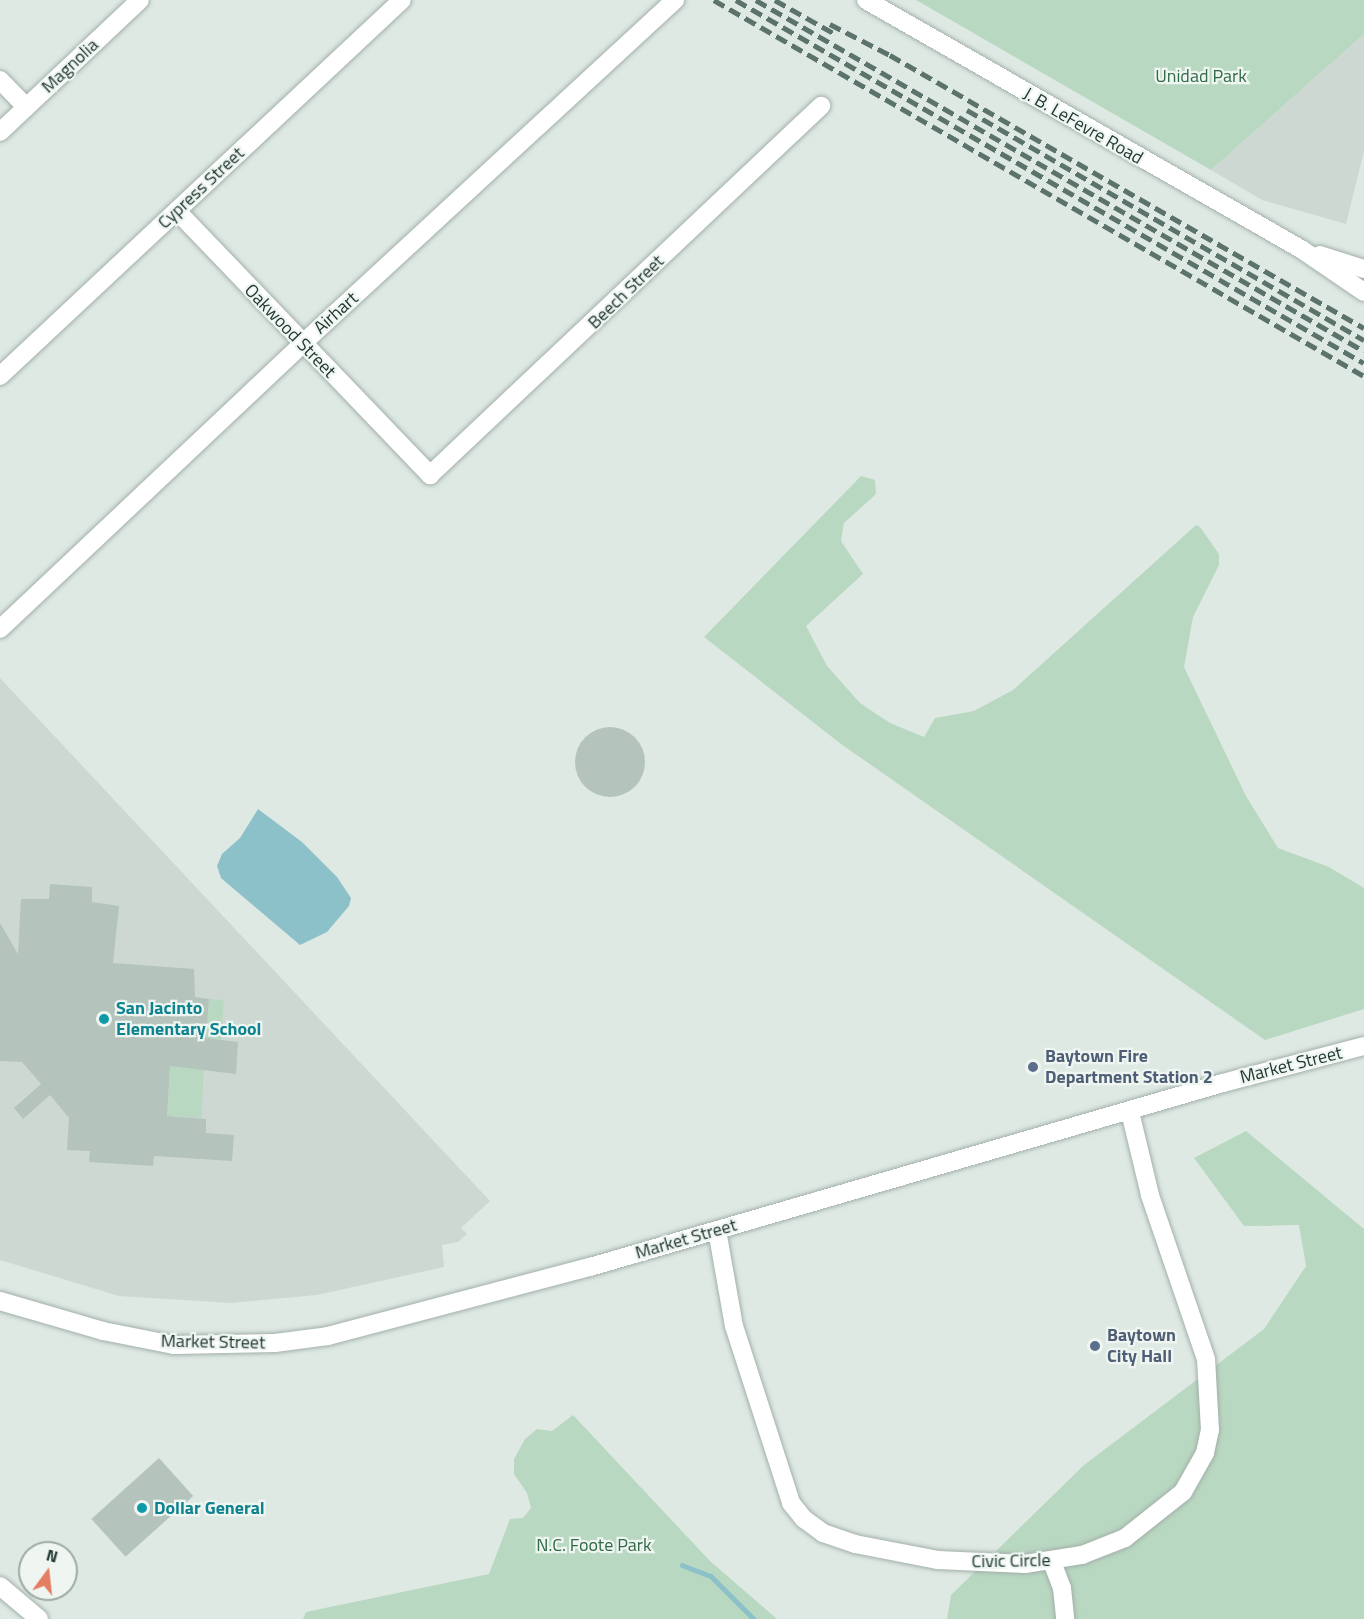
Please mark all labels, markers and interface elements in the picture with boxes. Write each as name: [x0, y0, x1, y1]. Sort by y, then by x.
street label: Magnolia: [37, 34, 103, 98]
park label: Unidad Park: [1155, 65, 1247, 87]
street label: J. B. LeFevre Road: [1019, 83, 1147, 169]
street label: Cypress Street: [153, 143, 249, 233]
street label: Beech Street: [584, 250, 668, 334]
street label: Oakwood Street: [240, 280, 340, 382]
street label: Airhart: [309, 288, 363, 338]
place label: San Jacinto Elementary School: [116, 998, 261, 1040]
marker: San Jacinto Elementary School: [97, 1012, 111, 1026]
street label: Market Street: [1238, 1042, 1344, 1088]
place label: Baytown Fire Department Station 2: [1045, 1046, 1213, 1088]
marker: Baytown Fire Department Station 2: [1026, 1060, 1040, 1074]
street label: Market Street: [633, 1214, 739, 1264]
place label: Baytown City Hall: [1107, 1325, 1176, 1368]
street label: Market Street: [161, 1330, 265, 1354]
marker: Baytown City Hall: [1088, 1339, 1102, 1353]
place label: Dollar General: [154, 1497, 265, 1519]
marker: Dollar General: [135, 1501, 149, 1515]
park label: N.C. Foote Park: [536, 1534, 652, 1556]
north arrow: [18, 1541, 78, 1601]
text: N: [44, 1543, 61, 1569]
street label: Civic Circle: [971, 1550, 1051, 1572]

